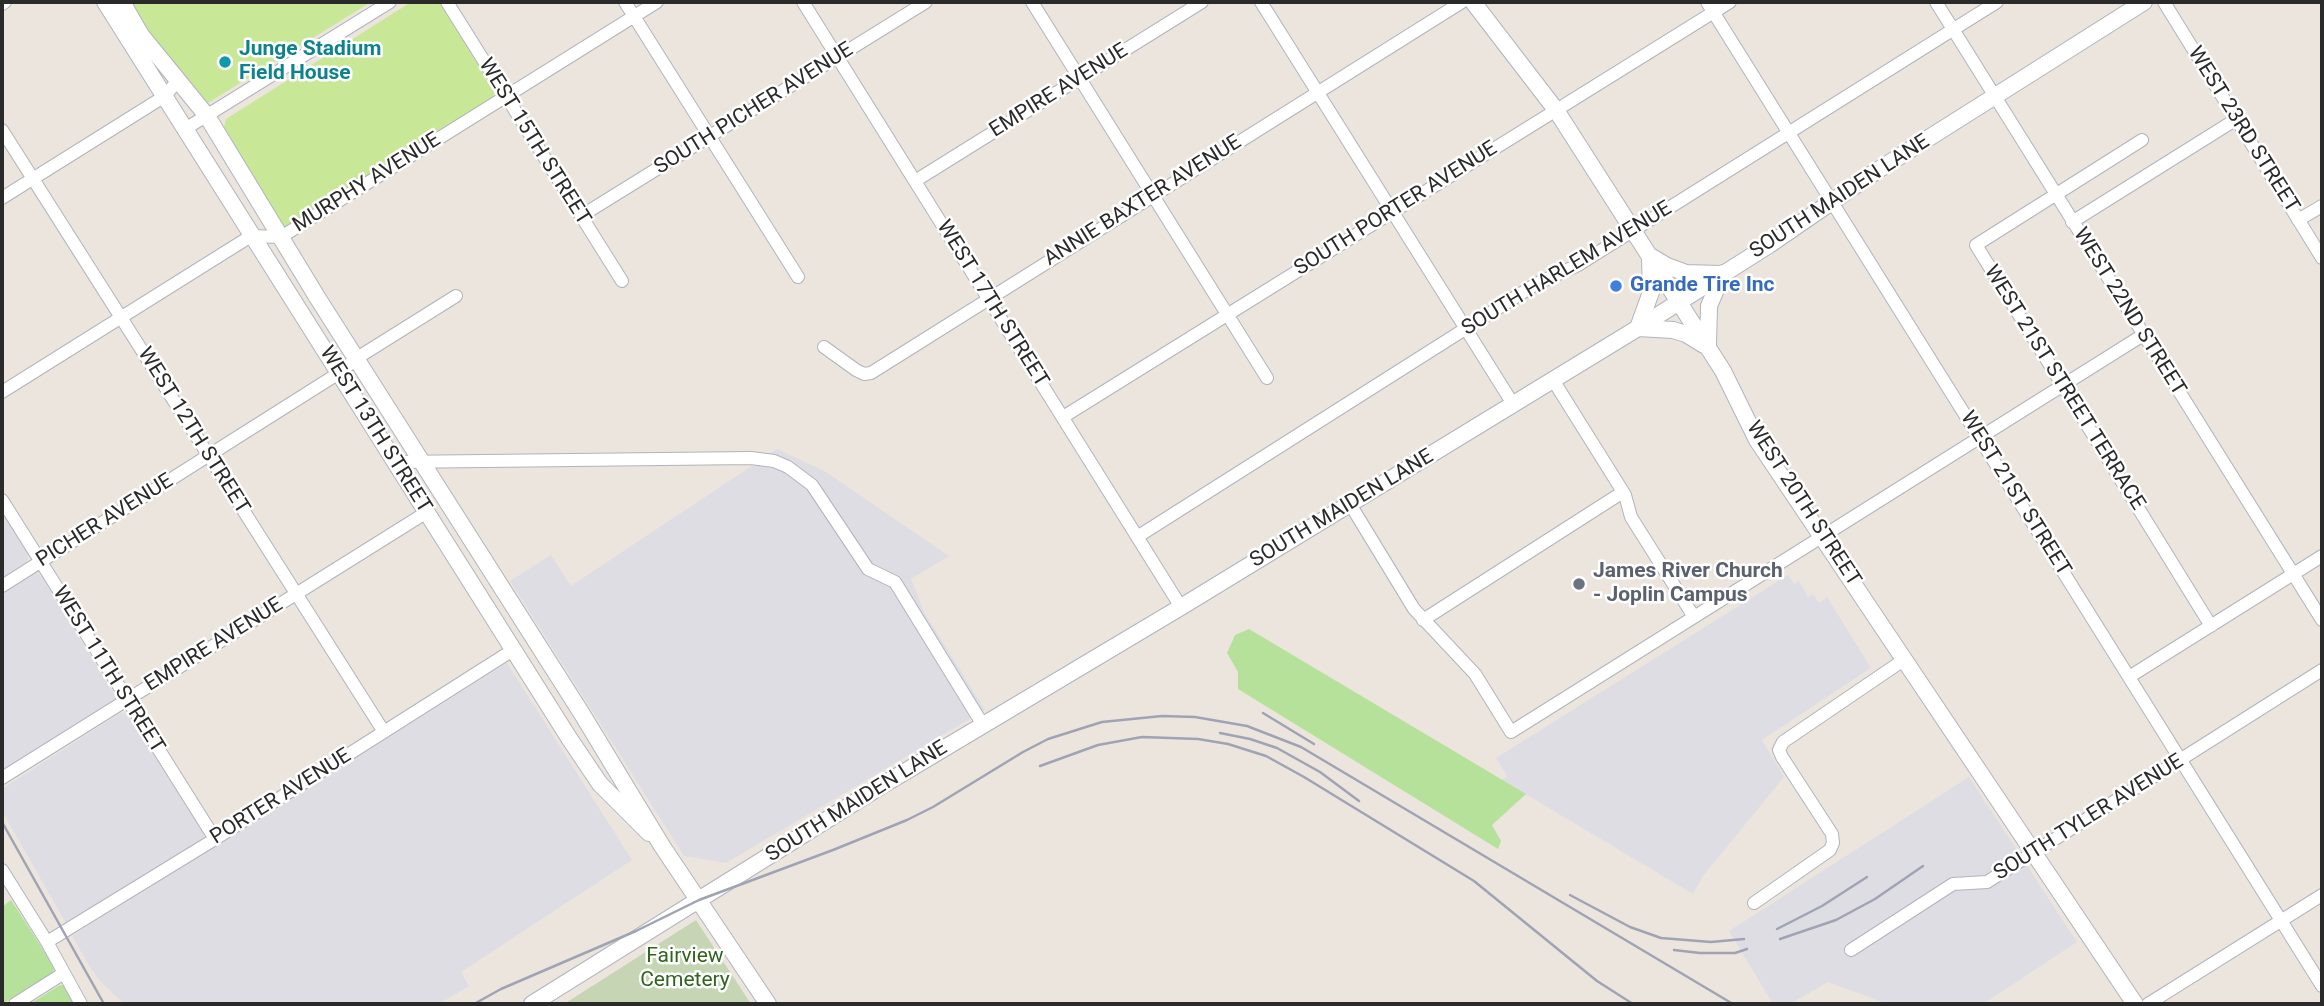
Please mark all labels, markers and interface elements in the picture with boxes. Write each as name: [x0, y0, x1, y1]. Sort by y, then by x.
place label: Junge Stadium Field House: [239, 37, 381, 87]
street label: SOUTH PICHER AVENUE: [650, 37, 858, 181]
street label: EMPIRE AVENUE: [985, 38, 1133, 144]
street label: WEST 23RD STREET: [2182, 42, 2304, 218]
marker: Junge Stadium Field House: [217, 54, 233, 70]
street label: WEST 15TH STREET: [473, 54, 595, 230]
street label: MURPHY AVENUE: [289, 127, 445, 239]
street label: SOUTH MAIDEN LANE: [1745, 129, 1935, 265]
street label: ANNIE BAXTER AVENUE: [1040, 130, 1246, 272]
street label: SOUTH PORTER AVENUE: [1290, 136, 1502, 282]
street label: SOUTH HARLEM AVENUE: [1457, 196, 1677, 342]
street label: WEST 17TH STREET: [931, 216, 1053, 392]
street label: WEST 22ND STREET: [2067, 224, 2191, 400]
street label: WEST 21ST STREET TERRACE: [1978, 261, 2150, 515]
place label: Grande Tire Inc: [1630, 273, 1775, 299]
marker: Grande Tire Inc: [1608, 278, 1624, 294]
street label: WEST 13TH STREET: [314, 342, 436, 518]
street label: WEST 12TH STREET: [132, 343, 254, 519]
street label: WEST 21ST STREET: [1954, 407, 2076, 581]
street label: WEST 20TH STREET: [1740, 417, 1866, 591]
street label: SOUTH MAIDEN LANE: [1246, 444, 1438, 574]
street label: PICHER AVENUE: [32, 469, 178, 573]
place label: James River Church - Joplin Campus: [1593, 559, 1783, 609]
marker: James River Church - Joplin Campus: [1571, 576, 1587, 592]
street label: WEST 11TH STREET: [47, 582, 169, 758]
street label: EMPIRE AVENUE: [140, 592, 288, 698]
street label: SOUTH MAIDEN LANE: [762, 736, 952, 868]
street label: PORTER AVENUE: [206, 744, 356, 850]
street label: SOUTH TYLER AVENUE: [1990, 749, 2188, 887]
park label: Fairview Cemetery: [640, 944, 730, 994]

